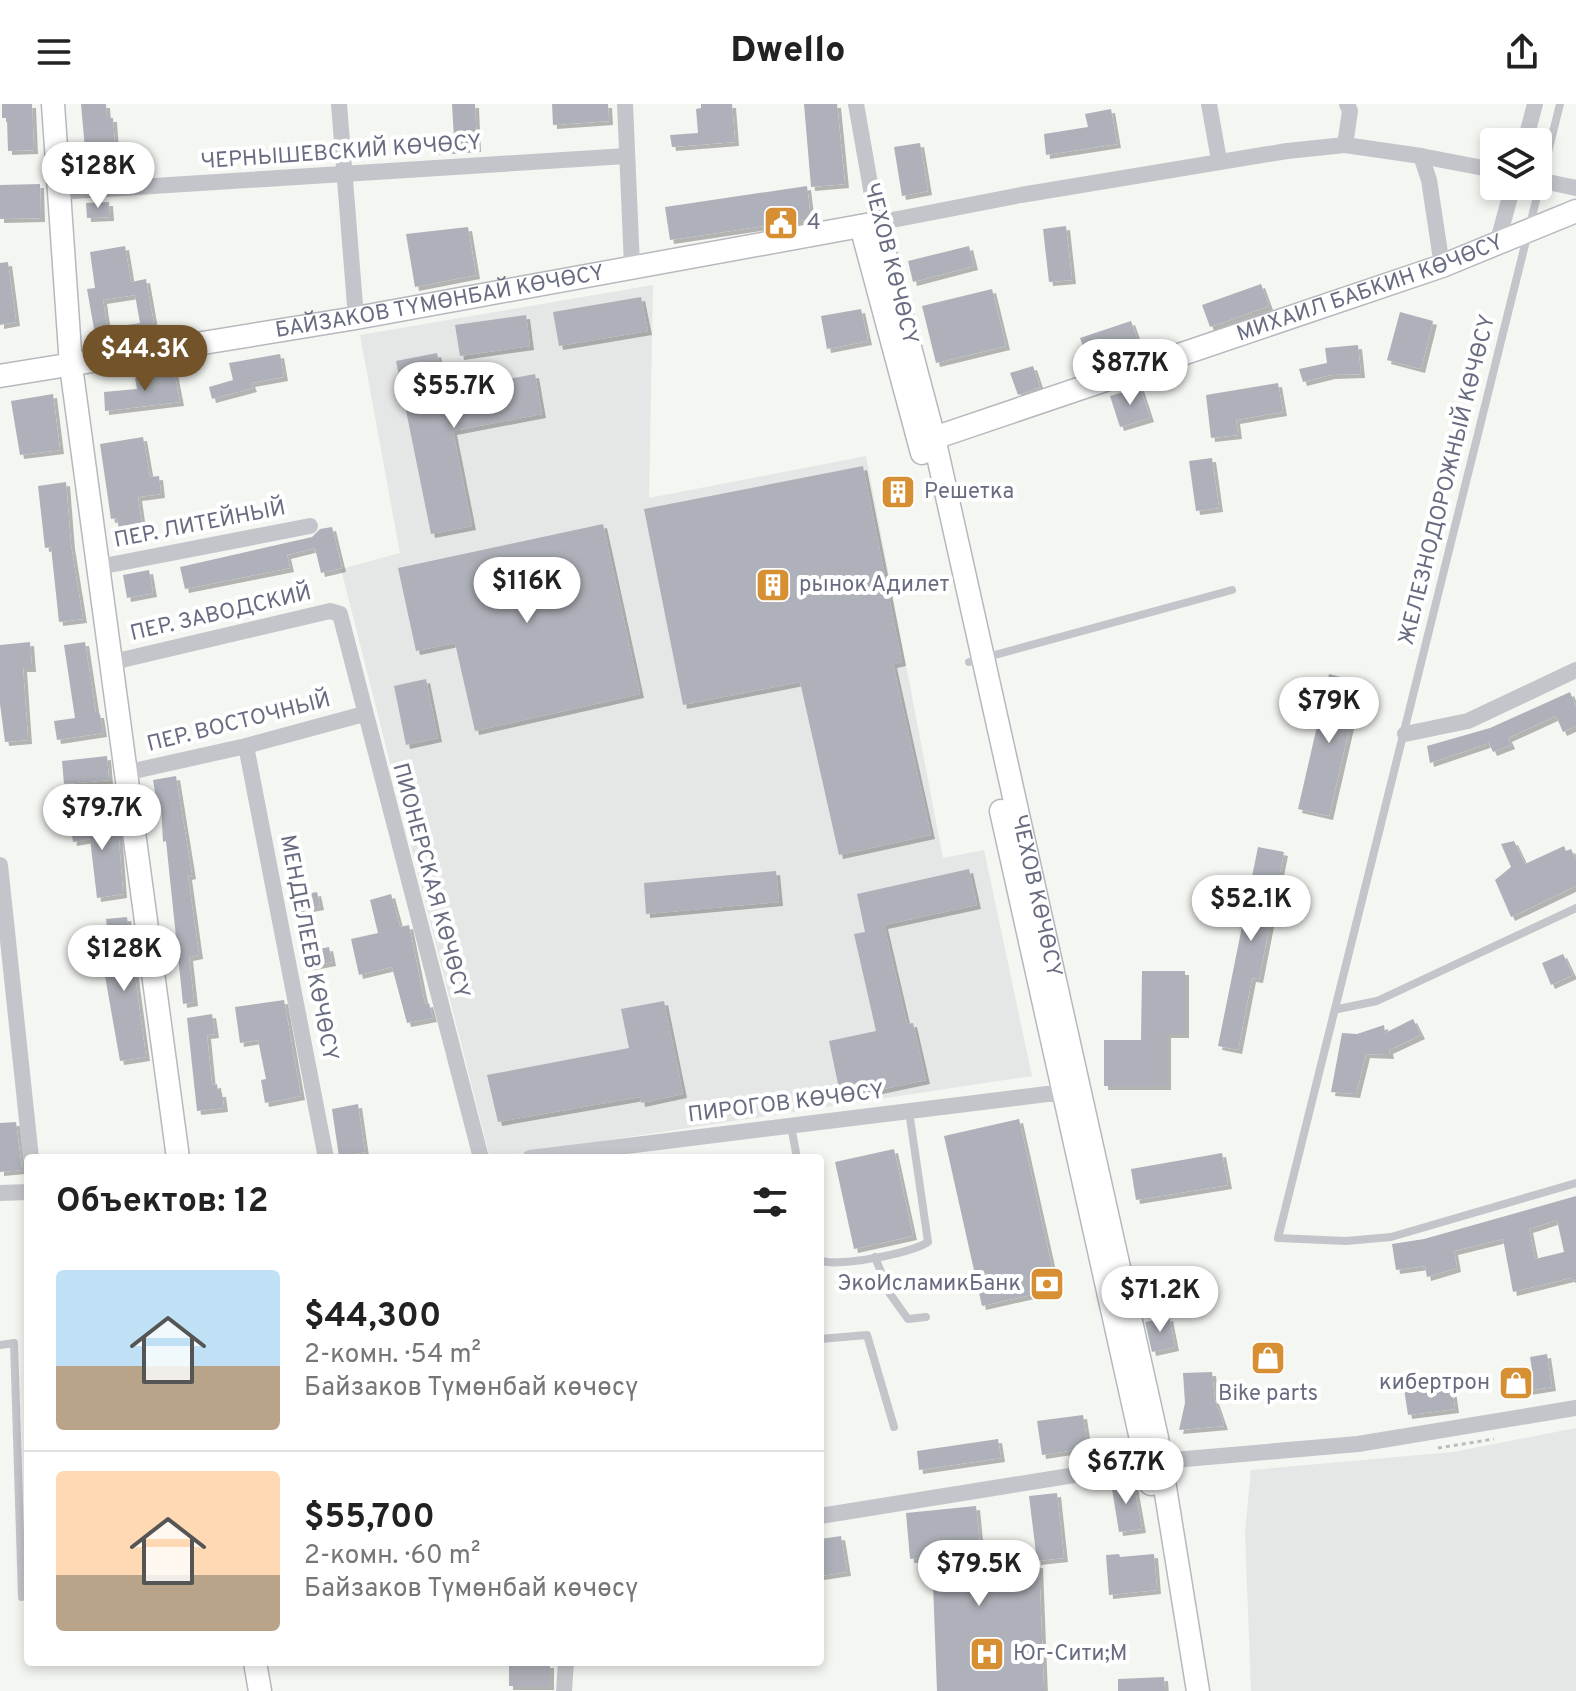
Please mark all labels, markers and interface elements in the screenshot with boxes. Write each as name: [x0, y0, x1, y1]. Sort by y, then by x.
text: Dwello: [731, 29, 845, 75]
icon: menu: [32, 30, 76, 74]
icon: share: [1500, 30, 1544, 74]
street label: ЧЕРНЫШЕВСКИЙ КӨЧӨСҮ: [199, 127, 482, 176]
map controls: [1480, 128, 1552, 200]
button: layers: [1480, 128, 1552, 200]
pin: $128K: [42, 142, 154, 210]
text: $128K: [60, 151, 136, 184]
street label: ЧЕХОВ КӨЧӨСҮ: [857, 180, 923, 348]
public building icon: 4: [762, 204, 800, 242]
place label: 4: [807, 210, 821, 237]
street label: МИХАИЛ БАБКИН КӨЧӨСҮ: [1233, 229, 1507, 348]
street label: БАЙЗАКОВ ТҮМӨНБАЙ КӨЧӨСҮ: [273, 259, 607, 344]
street label: ЖЕЛЕЗНОДОРОЖНЫЙ КӨЧӨСҮ: [1391, 311, 1502, 648]
pin: $44.3K: [80, 325, 210, 393]
text: $44.3K: [100, 334, 190, 367]
pin: $87.7K: [1065, 339, 1195, 407]
text: $87.7K: [1091, 348, 1169, 381]
pin: $55.7K: [389, 362, 519, 430]
text: $55.7K: [412, 371, 496, 404]
building icon: Решетка: [879, 473, 917, 511]
place label: Решетка: [924, 479, 1014, 506]
street label: ПЕР. ЛИТЕЙНЫЙ: [111, 492, 288, 555]
pin: $116K: [471, 557, 583, 625]
text: $116K: [492, 566, 562, 599]
building icon: рынок Адилет: [754, 566, 792, 604]
place label: рынок Адилет: [799, 572, 950, 599]
street label: ПЕР. ЗАВОДСКИЙ: [127, 577, 314, 648]
pin: $79K: [1282, 677, 1376, 745]
street label: ПЕР. ВОСТОЧНЫЙ: [144, 684, 334, 759]
text: $79K: [1297, 686, 1361, 719]
street label: ПИОНЕРСКАЯ КӨЧӨСҮ: [386, 760, 474, 1002]
pin: $79.7K: [37, 784, 167, 852]
text: $79.7K: [61, 793, 143, 826]
street label: ЧЕХОВ КӨЧӨСҮ: [1005, 812, 1067, 980]
street label: МЕНДЕЛЕЕВ КӨЧӨСҮ: [273, 833, 343, 1063]
pin: $52.1K: [1186, 875, 1316, 943]
text: $52.1K: [1210, 884, 1292, 917]
pin: $128K: [68, 925, 180, 993]
text: $128K: [86, 934, 162, 967]
street label: ПИРОГОВ КӨЧӨСҮ: [686, 1079, 886, 1129]
icon: filters: [748, 1180, 792, 1224]
text: Объектов: 12: [56, 1181, 268, 1224]
bank icon: ЭкоИсламикБанк: [1028, 1265, 1066, 1303]
pin: $71.2K: [1095, 1266, 1225, 1334]
place label: ЭкоИсламикБанк: [837, 1271, 1021, 1298]
text: $71.2K: [1119, 1275, 1201, 1308]
text: $44,300: [304, 1296, 441, 1339]
icon: home: [120, 1302, 216, 1398]
text: 2-комн. · 54 m²: [304, 1339, 481, 1372]
shop icon: Bike parts: [1249, 1339, 1287, 1377]
shop icon: кибертрон: [1497, 1364, 1535, 1402]
place label: кибертрон: [1379, 1370, 1490, 1397]
text: Байзаков Түмөнбай көчөсү: [304, 1372, 638, 1405]
place label: Bike parts: [1218, 1381, 1318, 1408]
pin: $67.7K: [1061, 1438, 1191, 1506]
text: $67.7K: [1087, 1447, 1165, 1480]
text: $55,700: [304, 1497, 435, 1540]
icon: home: [120, 1503, 216, 1599]
text: 2-комн. · 60 m²: [304, 1540, 480, 1573]
pin: $79.5K: [914, 1540, 1044, 1608]
text: $79.5K: [936, 1549, 1022, 1582]
text: Байзаков Түмөнбай көчөсү: [304, 1573, 638, 1606]
hospital icon: Юг-Сити;M: [968, 1635, 1006, 1673]
place label: Юг-Сити;M: [1013, 1641, 1127, 1668]

